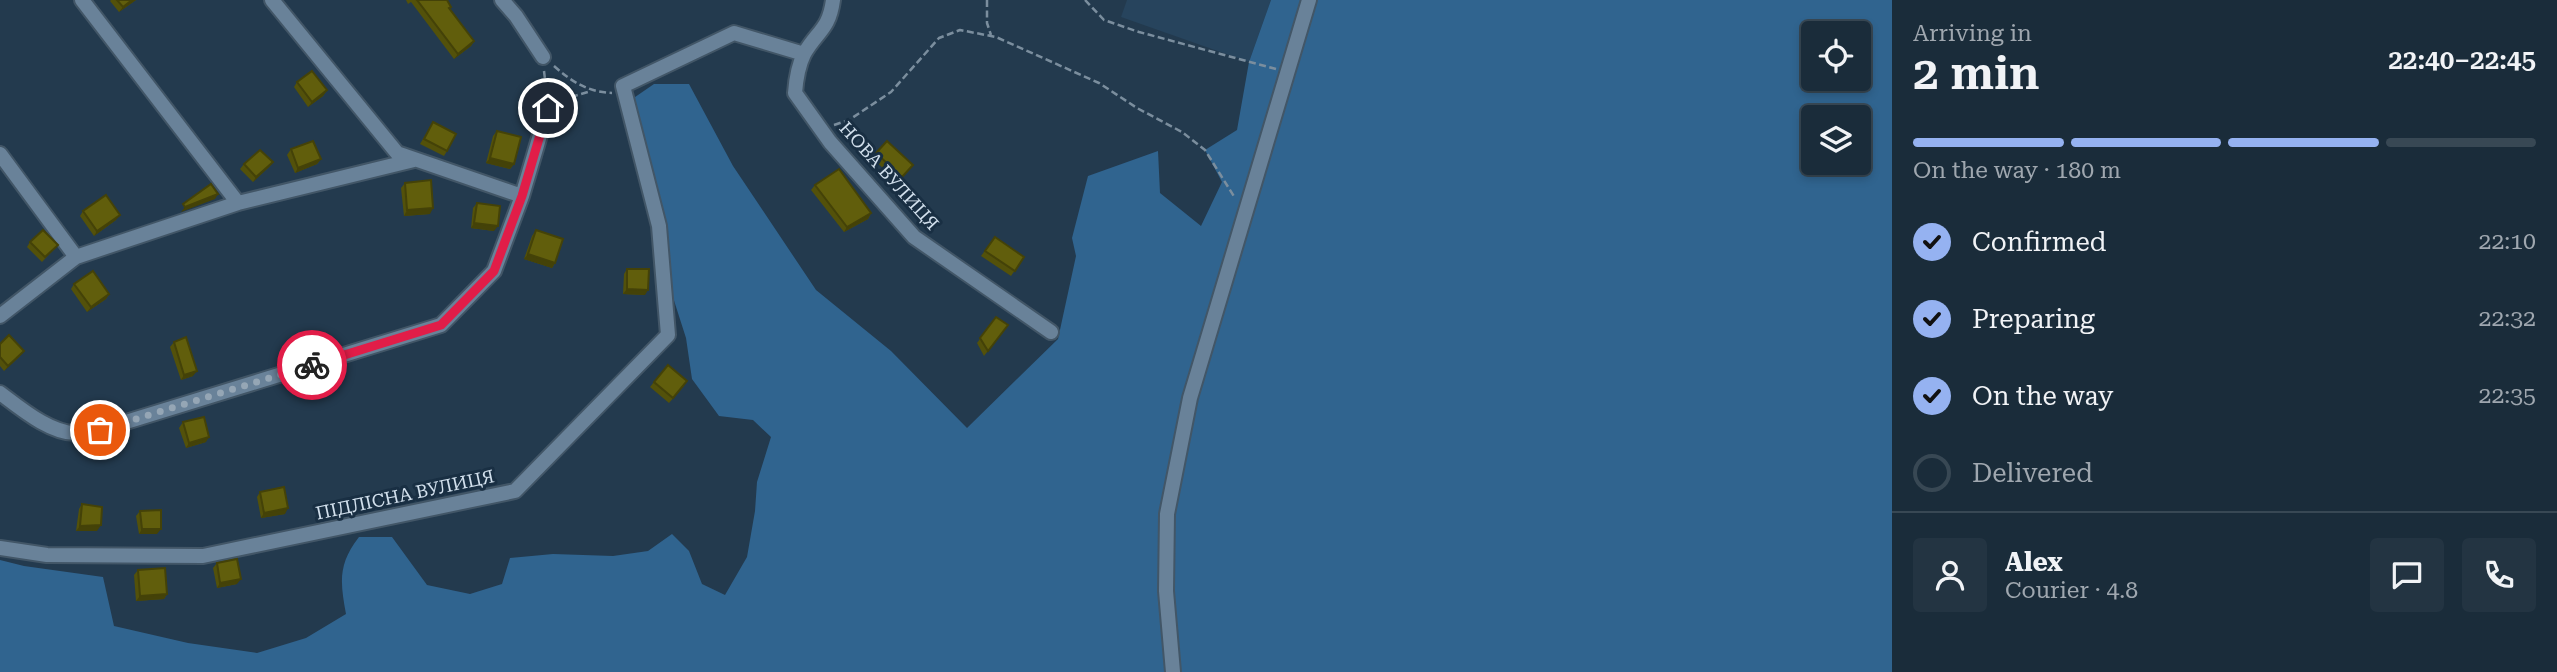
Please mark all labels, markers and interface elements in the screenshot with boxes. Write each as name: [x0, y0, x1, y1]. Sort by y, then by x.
text: Arriving in: [1913, 20, 2032, 47]
map controls: [1801, 21, 1871, 175]
button: locate: [1801, 21, 1871, 91]
text: 22:40–22:45: [2388, 45, 2536, 75]
text: 2 min: [1913, 46, 2040, 100]
pin: [518, 78, 578, 138]
icon: home: [529, 89, 567, 127]
button: layers: [1801, 105, 1871, 175]
street label: НОВА ВУЛИЦЯ: [835, 117, 943, 234]
text: On the way · 180 m: [1913, 157, 2121, 184]
icon: check: [1913, 223, 1951, 261]
text: Confirmed: [1972, 227, 2107, 257]
text: 22:10: [2479, 228, 2536, 255]
icon: check: [1913, 300, 1951, 338]
text: Preparing: [1972, 304, 2095, 334]
text: 22:32: [2479, 305, 2536, 332]
courier: [277, 330, 347, 400]
icon: bike: [293, 346, 331, 384]
icon: check: [1913, 377, 1951, 415]
text: On the way: [1972, 381, 2113, 411]
text: 22:35: [2479, 382, 2536, 409]
pin: [70, 400, 130, 460]
icon: bag: [81, 411, 119, 449]
text: Delivered: [1972, 458, 2093, 488]
street label: ПІДЛІСНА ВУЛИЦЯ: [314, 465, 496, 524]
button: person: [1913, 538, 1987, 612]
button: chat: [2370, 538, 2444, 612]
button: phone: [2462, 538, 2536, 612]
text: Alex: [2005, 547, 2063, 577]
text: Courier · 4.8: [2005, 577, 2138, 604]

